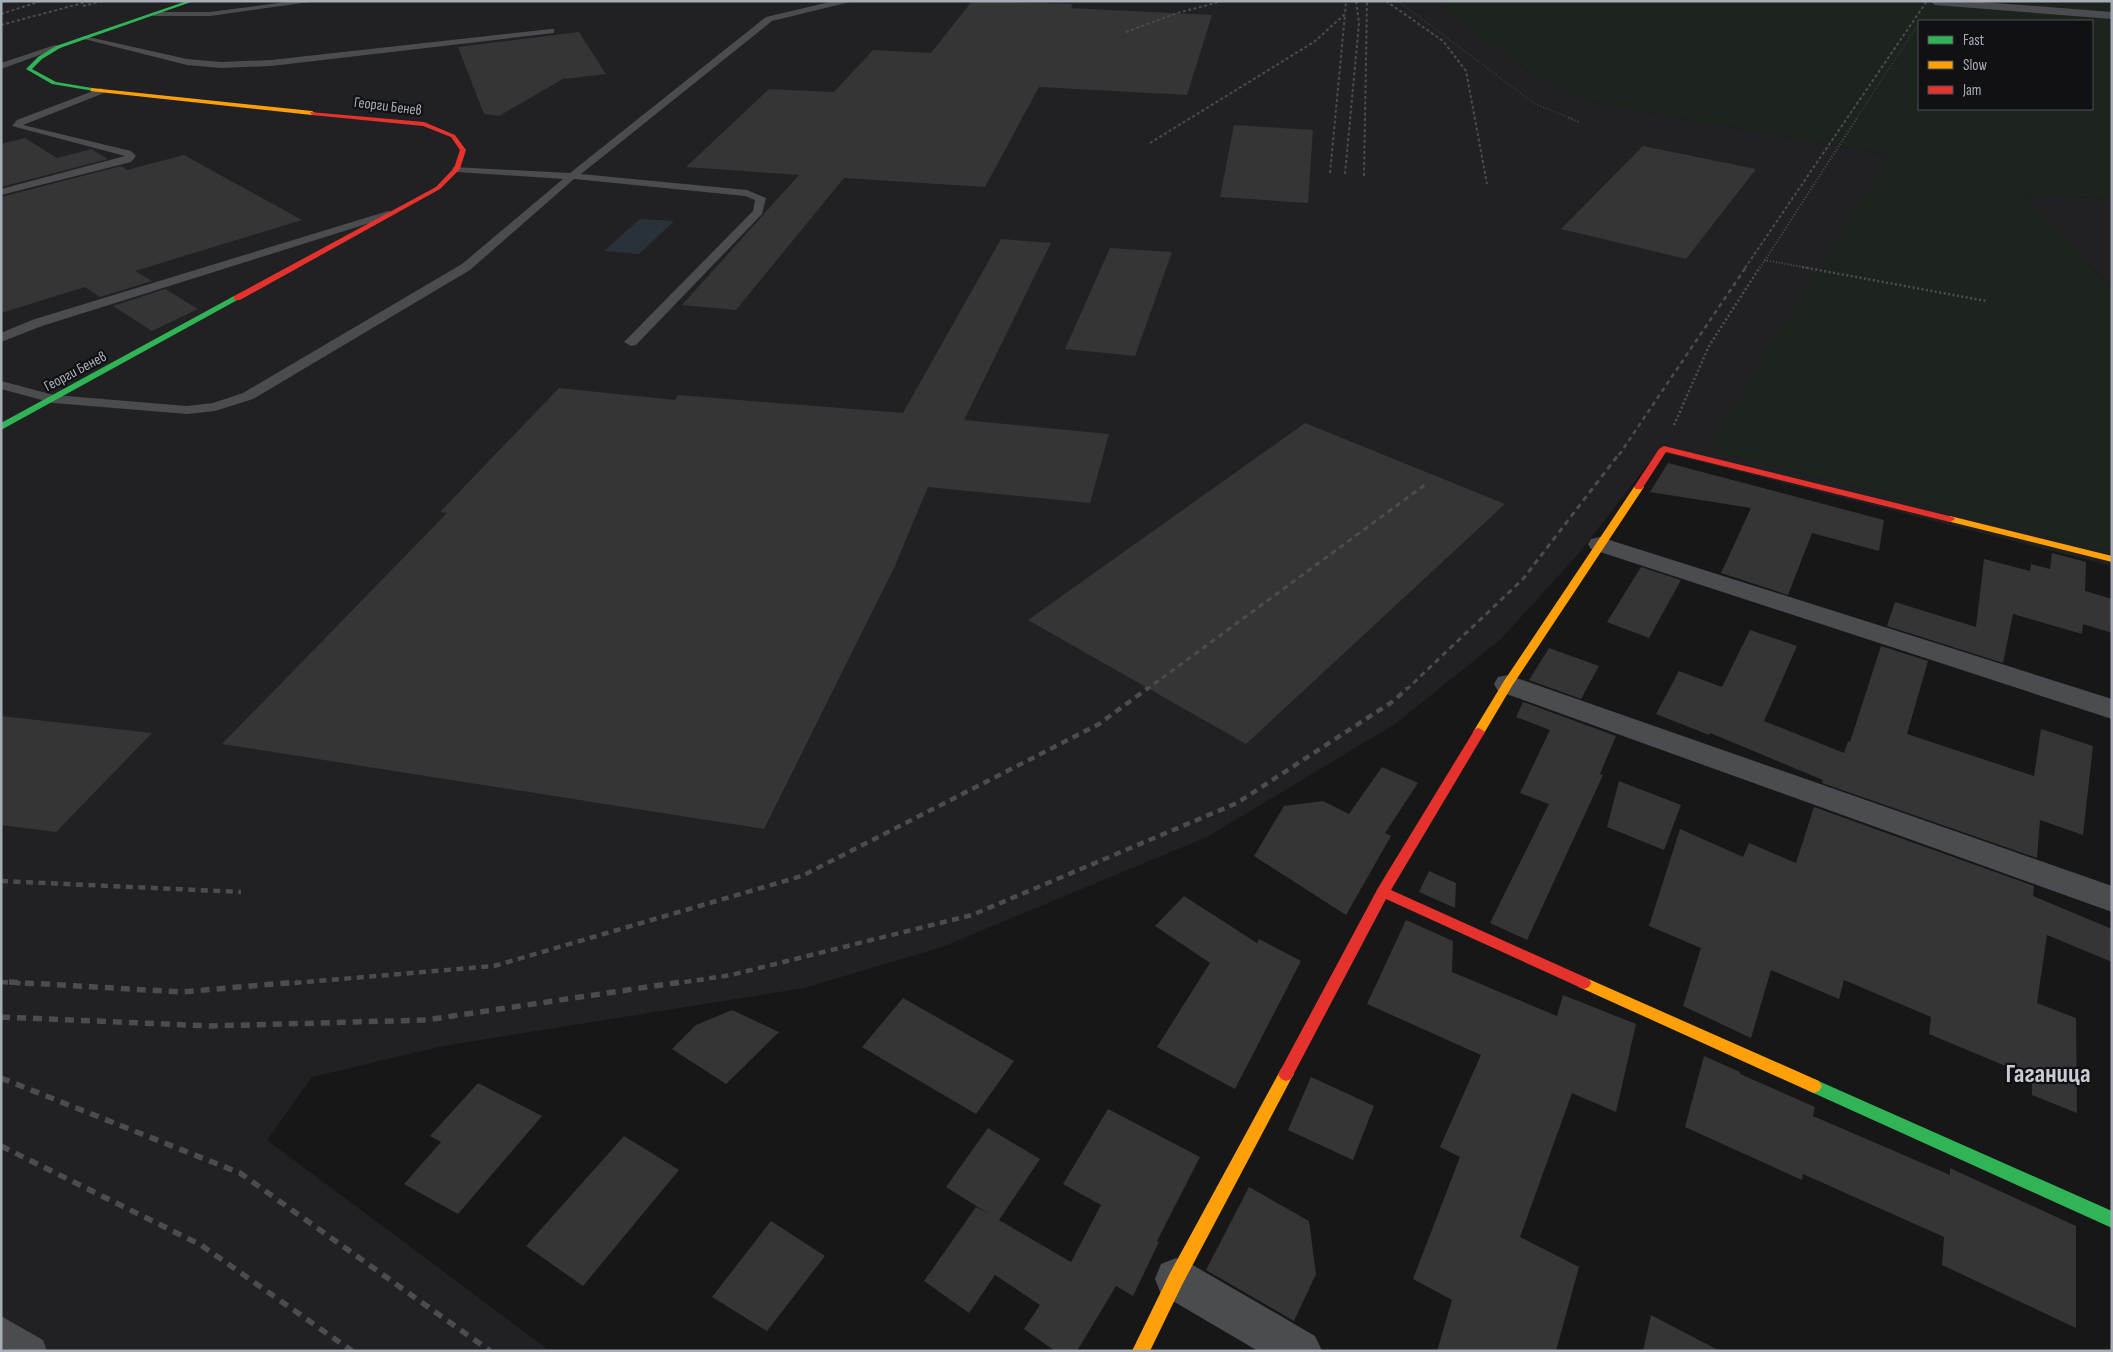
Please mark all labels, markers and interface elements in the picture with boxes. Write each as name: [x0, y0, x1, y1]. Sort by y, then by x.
legend: [1918, 20, 2093, 110]
text: Fast: [1963, 31, 1985, 50]
text: Slow: [1963, 56, 1987, 75]
text: Jam: [1962, 81, 1981, 100]
street label: Георги Бенев: [353, 93, 423, 120]
street label: Георги Бенев: [41, 347, 110, 396]
district label: Гаганица: [2005, 1059, 2091, 1090]

